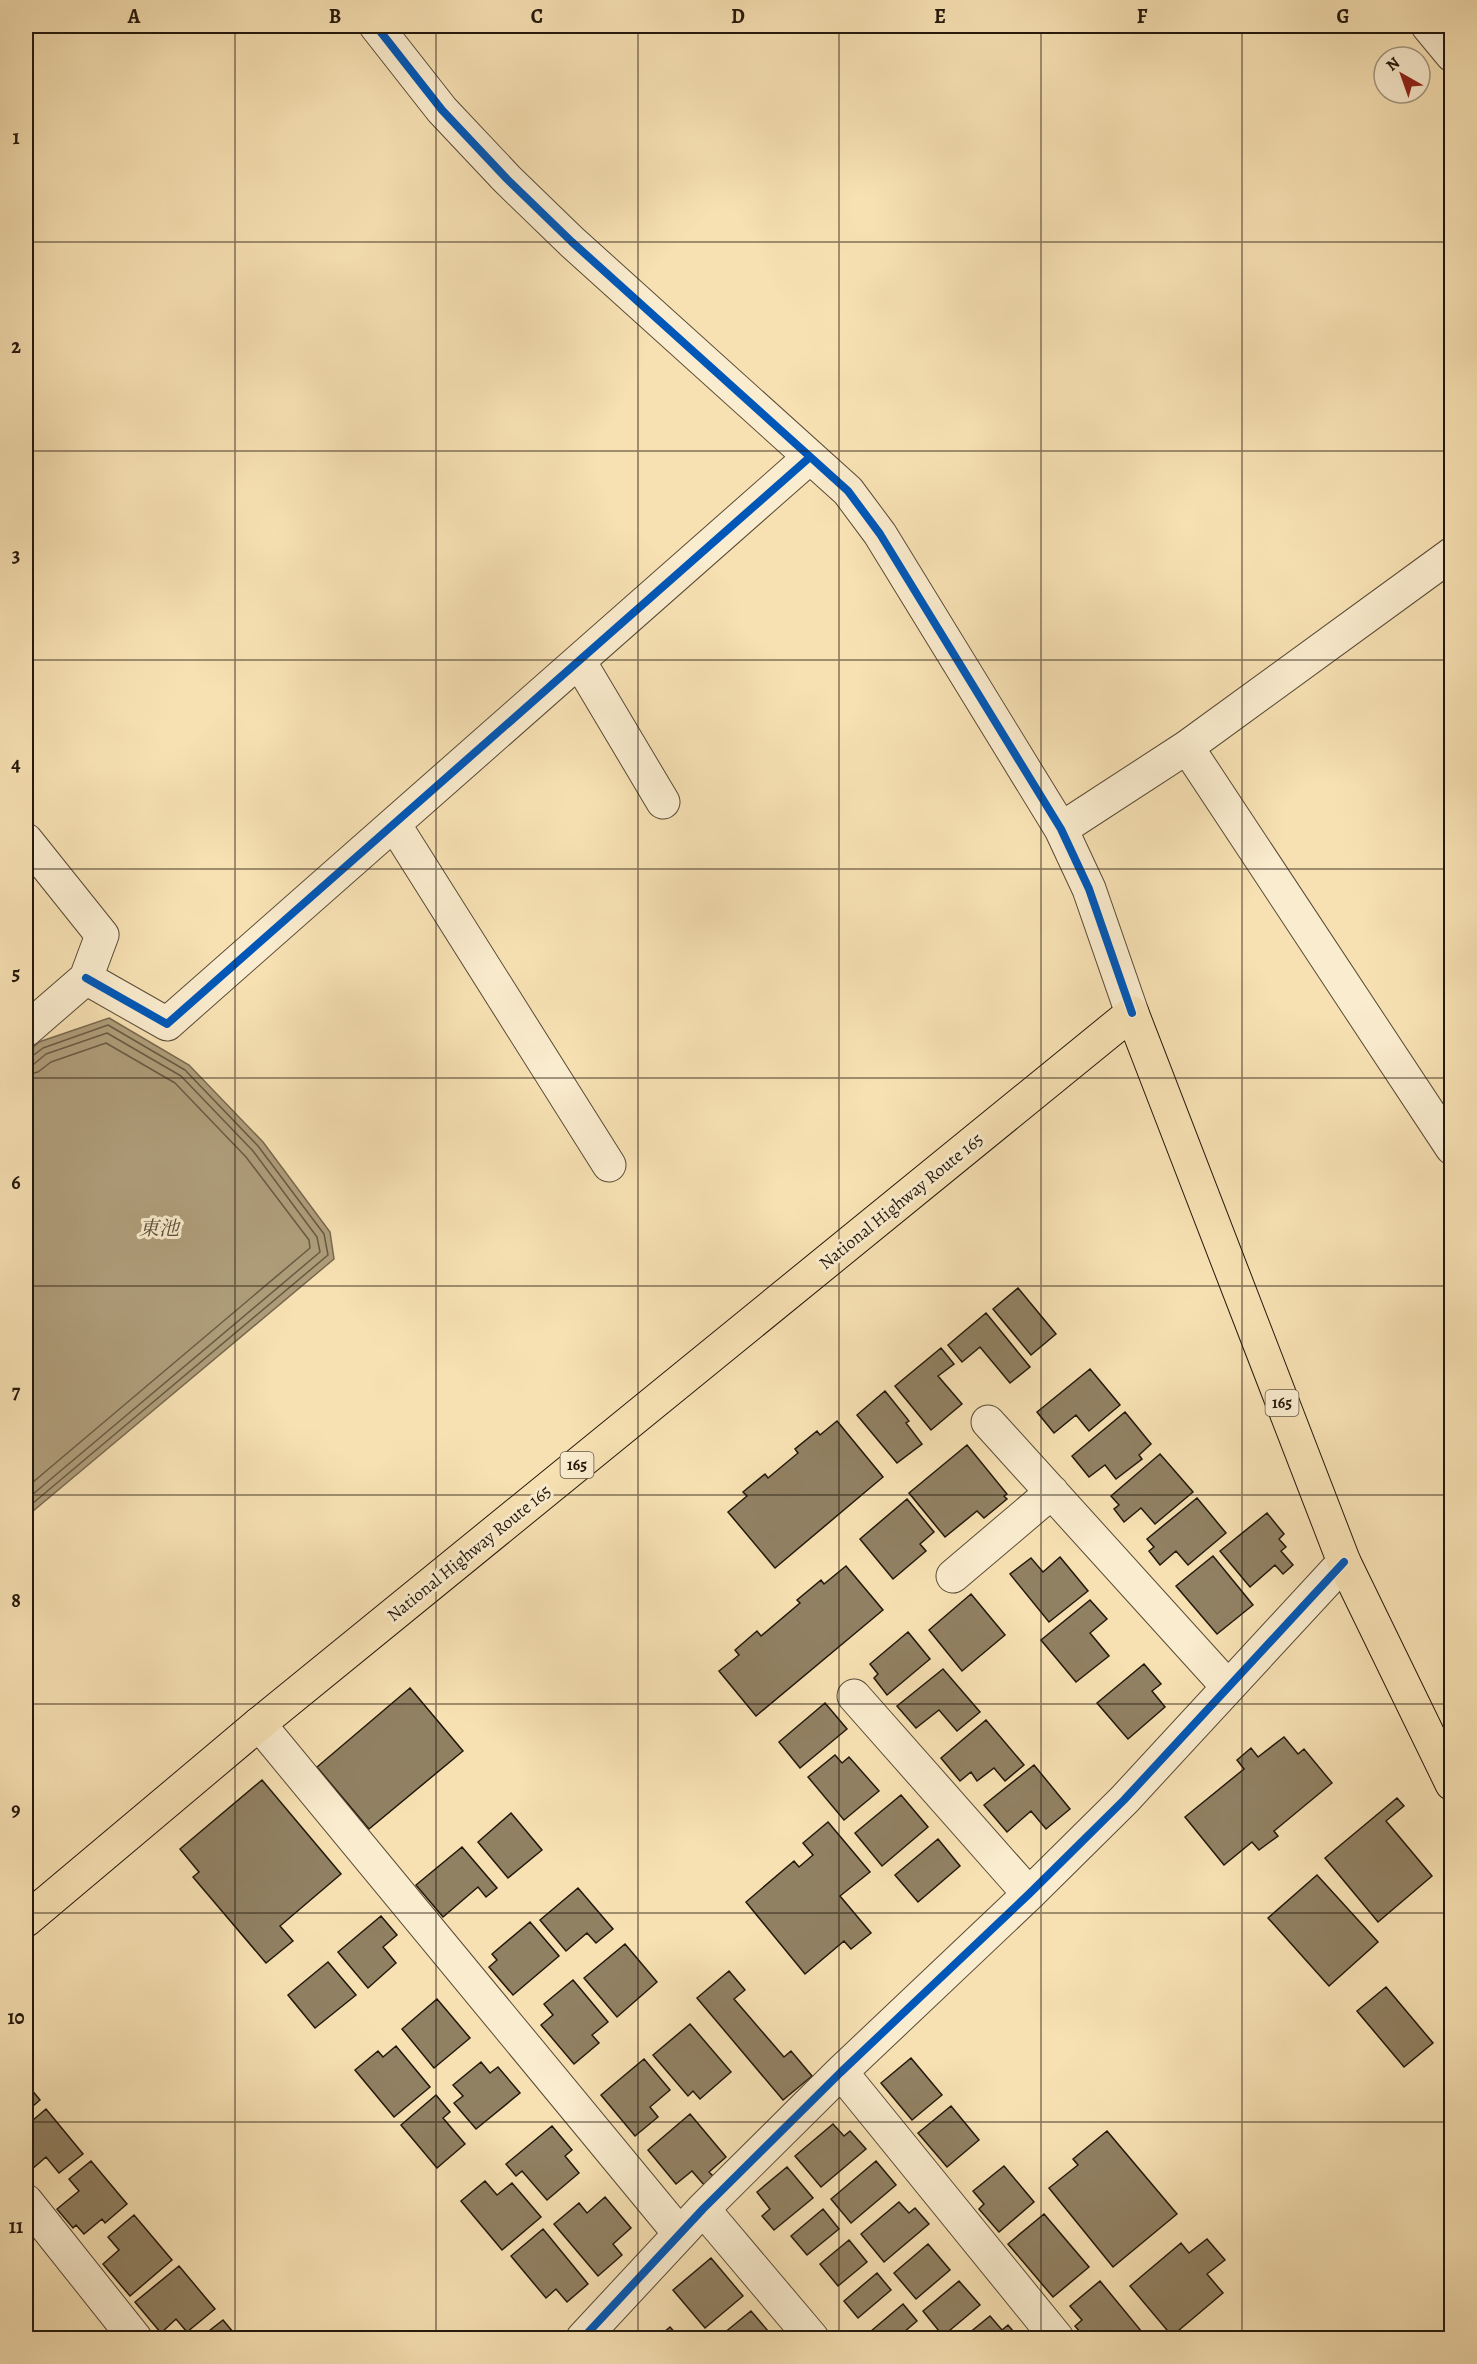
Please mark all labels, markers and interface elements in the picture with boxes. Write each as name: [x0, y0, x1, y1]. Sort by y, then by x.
text: A: [127, 3, 141, 30]
text: B: [329, 3, 341, 30]
text: C: [531, 3, 543, 30]
text: D: [731, 3, 745, 30]
text: E: [934, 3, 946, 30]
text: F: [1137, 3, 1148, 30]
text: G: [1336, 3, 1350, 30]
north arrow: [1372, 45, 1432, 105]
text: N: [1381, 52, 1405, 76]
text: 1: [12, 124, 20, 151]
text: 2: [11, 333, 21, 360]
text: 3: [12, 542, 20, 569]
text: 4: [11, 751, 21, 778]
text: 5: [12, 960, 20, 987]
street label: National Highway Route 165: [814, 1127, 988, 1275]
text: 6: [11, 1169, 21, 1196]
water label: 東池: [139, 1215, 181, 1242]
text: 7: [12, 1378, 21, 1405]
road number: 165: [1266, 1390, 1298, 1416]
road number: 165: [560, 1452, 594, 1478]
street label: National Highway Route 165: [382, 1479, 556, 1627]
text: 8: [11, 1587, 21, 1614]
text: 9: [11, 1796, 21, 1823]
text: 10: [7, 2004, 25, 2031]
text: 11: [9, 2213, 23, 2240]

